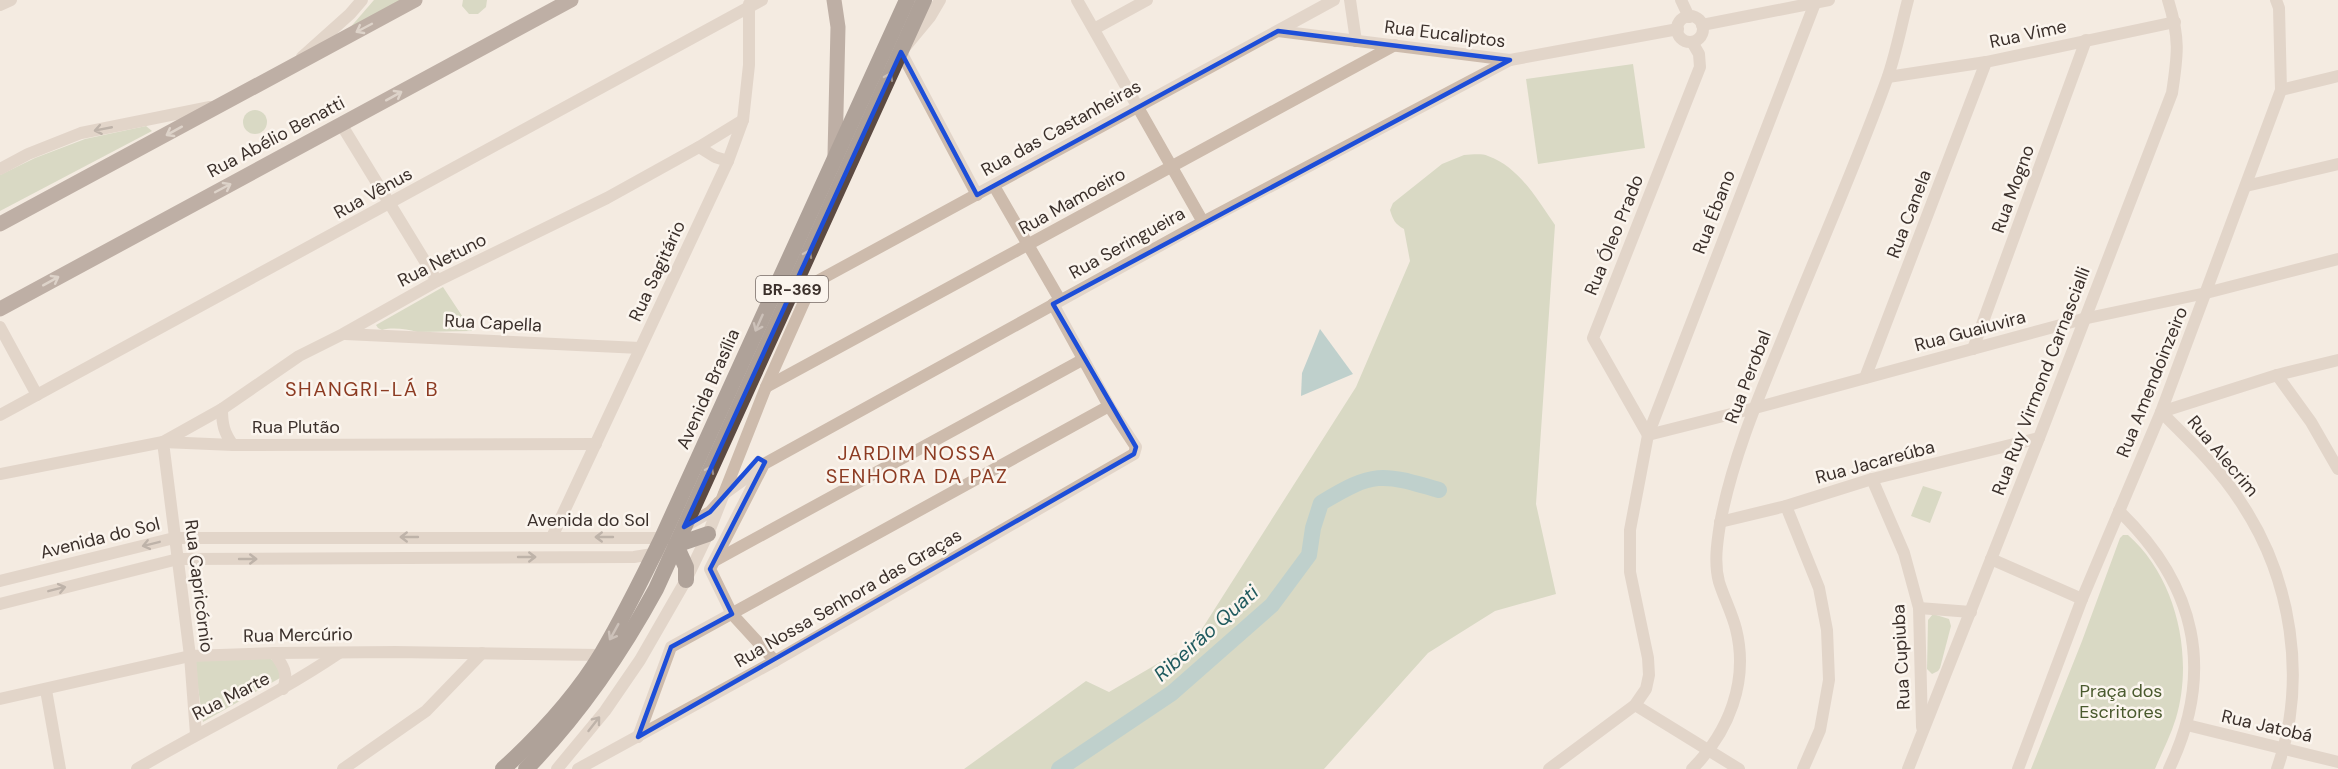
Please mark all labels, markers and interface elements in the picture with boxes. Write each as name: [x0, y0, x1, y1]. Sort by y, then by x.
street label: Rua Vime: [1987, 14, 2069, 54]
street label: Rua Eucaliptos: [1383, 15, 1507, 53]
one-way arrow: [355, 23, 373, 34]
one-way arrow: [882, 73, 894, 91]
street label: Rua das Castanheiras: [977, 74, 1145, 182]
one-way arrow: [385, 90, 403, 101]
street label: Rua Abélio Benatti: [203, 91, 349, 183]
one-way arrow: [94, 124, 114, 135]
one-way arrow: [166, 125, 183, 137]
street label: Rua Mogno: [1986, 142, 2040, 236]
street label: Rua Vênus: [329, 162, 417, 224]
street label: Rua Mamoeiro: [1014, 162, 1130, 240]
street label: Rua Canela: [1881, 166, 1937, 262]
street label: Rua Ébano: [1687, 167, 1741, 257]
street label: Rua Óleo Prado: [1579, 171, 1649, 299]
one-way arrow: [214, 182, 231, 194]
street label: Rua Seringueira: [1065, 201, 1189, 285]
street label: Rua Sagitário: [623, 217, 691, 325]
street label: Rua Netuno: [394, 227, 490, 293]
one-way arrow: [801, 250, 813, 268]
street label: Rua Ruy Virmond Carnascialli: [1986, 263, 2096, 499]
one-way arrow: [42, 275, 60, 286]
road number: BR-369: [756, 276, 828, 302]
street label: Rua Amendoinzeiro: [2111, 303, 2193, 461]
street label: Rua Guaiuvira: [1912, 305, 2028, 357]
street label: Rua Capella: [444, 308, 542, 338]
one-way arrow: [753, 314, 764, 332]
street label: Avenida Brasília: [671, 325, 745, 453]
street label: Rua Perobal: [1719, 327, 1777, 427]
district label: SHANGRI-LÁ B: [285, 376, 439, 402]
street label: Rua Alecrim: [2182, 410, 2264, 502]
street label: Rua Plutão: [252, 415, 340, 439]
street label: Rua Jacareúba: [1813, 435, 1937, 489]
district label: JARDIM NOSSA SENHORA DA PAZ: [826, 440, 1008, 489]
one-way arrow: [703, 465, 714, 484]
street label: Avenida do Sol: [527, 508, 649, 532]
street label: Avenida do Sol: [38, 512, 162, 564]
street label: Rua Capricórnio: [179, 518, 219, 654]
street label: Rua Nossa Senhora das Graças: [730, 523, 966, 673]
one-way arrow: [399, 531, 419, 543]
one-way arrow: [594, 531, 614, 543]
one-way arrow: [142, 538, 161, 550]
one-way arrow: [517, 551, 537, 563]
one-way arrow: [238, 553, 258, 565]
water label: Ribeirão Quati: [1148, 578, 1265, 687]
one-way arrow: [47, 583, 66, 595]
street label: Rua Cupiuba: [1886, 604, 1916, 710]
street label: Rua Mercúrio: [243, 622, 353, 648]
one-way arrow: [608, 622, 619, 640]
street label: Rua Marte: [188, 666, 274, 726]
park label: Praça dos Escritores: [2079, 679, 2163, 724]
street label: Rua Jatobá: [2219, 704, 2315, 748]
one-way arrow: [588, 716, 601, 732]

